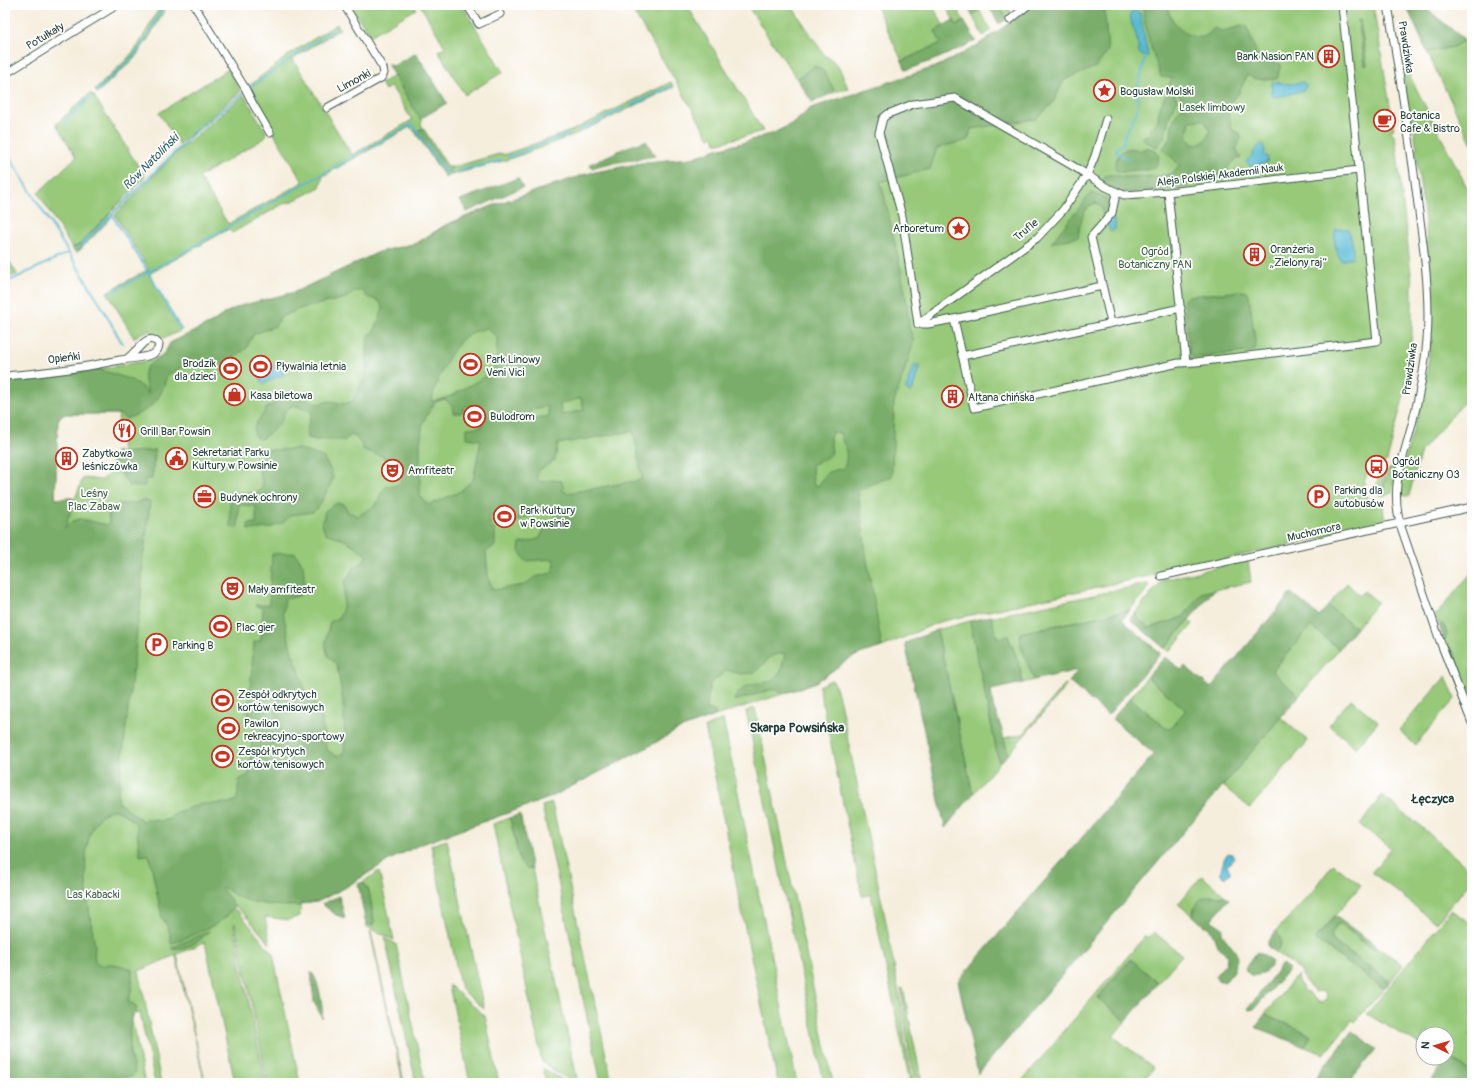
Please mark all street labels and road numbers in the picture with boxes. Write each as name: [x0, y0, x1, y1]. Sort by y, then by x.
street label: Potułkały: [24, 20, 67, 52]
street label: Prawdziwka: [1395, 20, 1417, 74]
street label: Limonki: [335, 67, 373, 95]
street label: Aleja Polskiej Akademii Nauk: [1156, 161, 1285, 189]
street label: Trufle: [1011, 216, 1041, 244]
street label: Prawdziwka: [1400, 342, 1420, 396]
street label: Opieńki: [47, 350, 81, 366]
street label: Muchomora: [1286, 520, 1342, 544]

